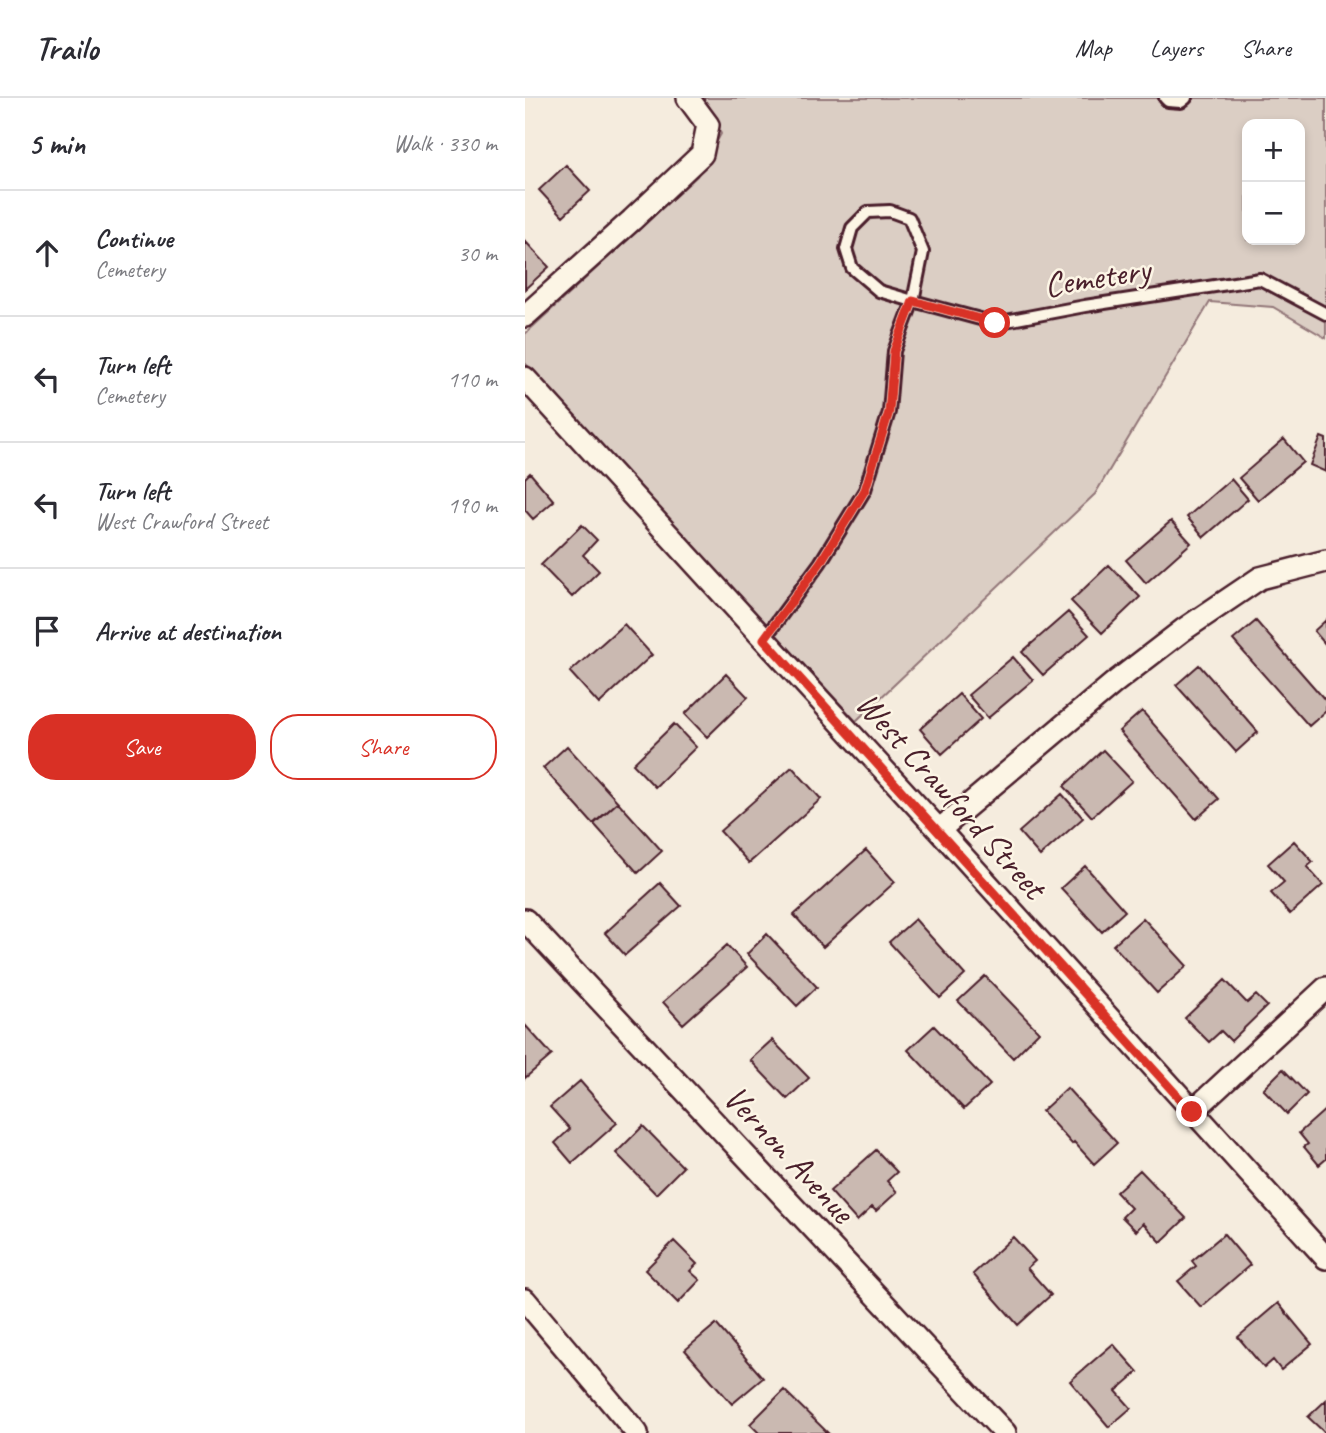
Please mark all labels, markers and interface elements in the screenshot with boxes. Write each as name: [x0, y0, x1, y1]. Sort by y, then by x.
text: Trailo: [35, 27, 98, 69]
text: Map: [1075, 33, 1112, 63]
text: Layers: [1150, 33, 1203, 63]
text: Share: [1241, 33, 1291, 63]
map controls: [1242, 119, 1305, 245]
button: +: [1242, 119, 1305, 182]
text: 5 min: [28, 125, 85, 163]
text: Walk · 330 m: [393, 129, 497, 158]
button: −: [1242, 182, 1305, 245]
text: Continue: [95, 222, 173, 255]
icon: ahead: [28, 234, 66, 272]
text: 30 m: [458, 239, 497, 268]
street label: Cemetery: [1041, 246, 1156, 308]
text: Cemetery: [95, 255, 165, 284]
route start: [979, 307, 1010, 338]
text: Turn left: [95, 348, 170, 381]
icon: left: [28, 360, 66, 398]
text: 110 m: [448, 365, 497, 394]
text: Cemetery: [95, 381, 165, 410]
text: Turn left: [95, 474, 170, 507]
icon: left: [28, 486, 66, 524]
text: 190 m: [448, 491, 497, 520]
text: West Crawford Street: [95, 507, 268, 536]
icon: arrive: [28, 612, 66, 650]
text: Arrive at destination: [95, 615, 281, 648]
street label: West Crawford Street: [846, 682, 1058, 910]
button: Save: [28, 714, 256, 780]
button: Share: [270, 714, 497, 780]
street label: Vernon Avenue: [714, 1075, 866, 1234]
route end: [1176, 1096, 1207, 1127]

